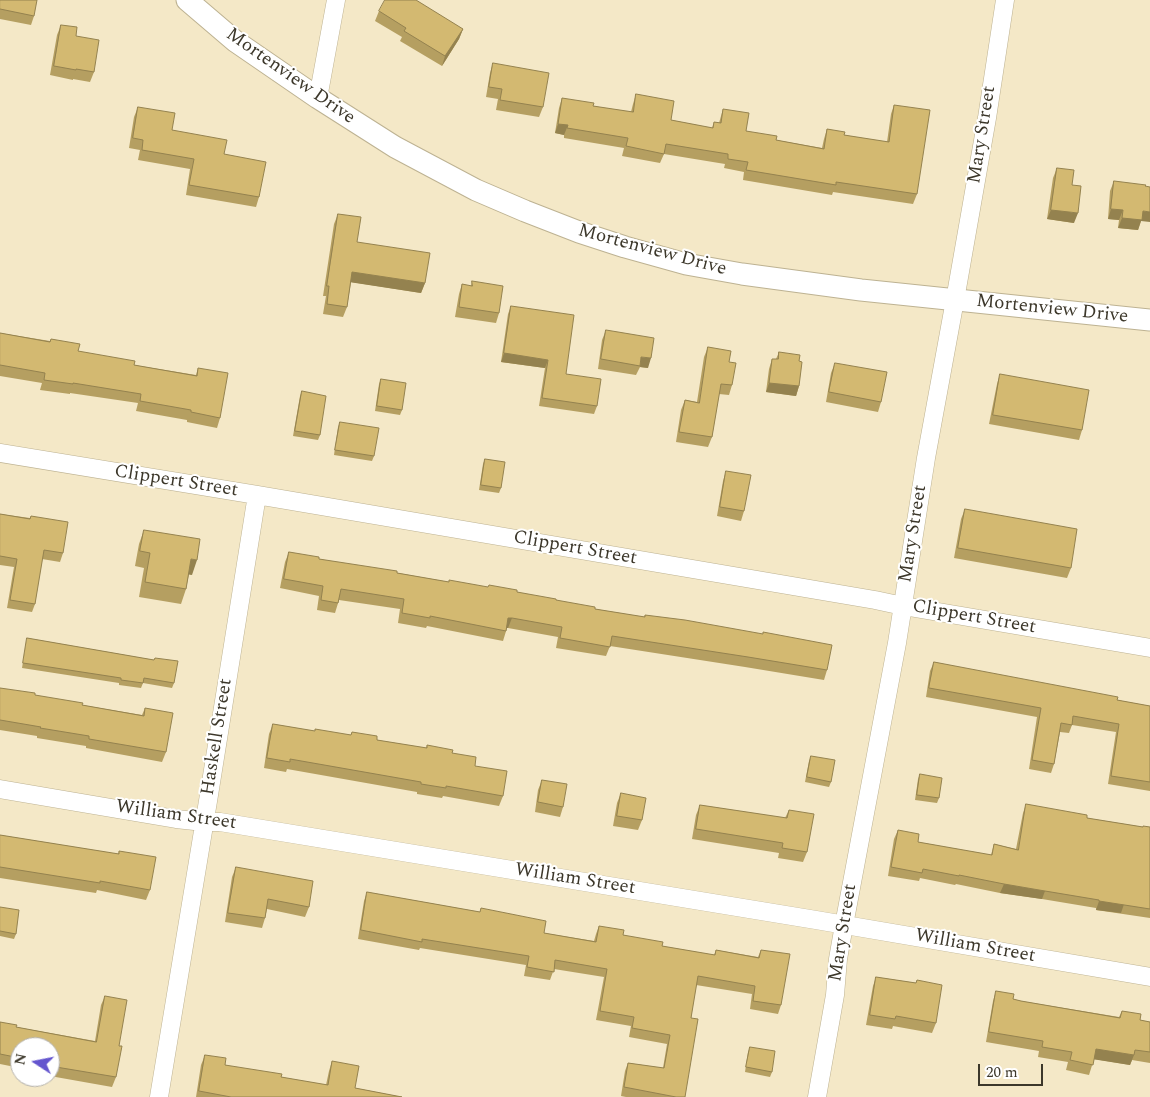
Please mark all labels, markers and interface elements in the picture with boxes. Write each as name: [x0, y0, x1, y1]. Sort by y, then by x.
street label: Mortenview Drive: [221, 24, 359, 130]
street label: Mary Street: [964, 84, 1002, 186]
street label: Mortenview Drive: [575, 220, 729, 282]
street label: Mortenview Drive: [975, 291, 1129, 329]
street label: Clippert Street: [112, 461, 240, 503]
street label: Mary Street: [895, 483, 933, 585]
street label: Clippert Street: [511, 527, 639, 571]
street label: Clippert Street: [910, 596, 1038, 640]
street label: Haskell Street: [198, 677, 238, 797]
street label: William Street: [114, 796, 238, 836]
street label: William Street: [513, 859, 637, 901]
street label: Mary Street: [825, 882, 863, 984]
street label: William Street: [913, 925, 1037, 969]
north arrow: [10, 1037, 60, 1087]
text: N: [9, 1052, 32, 1067]
scale bar: [980, 1054, 1045, 1086]
text: 20 m: [986, 1061, 1018, 1084]

